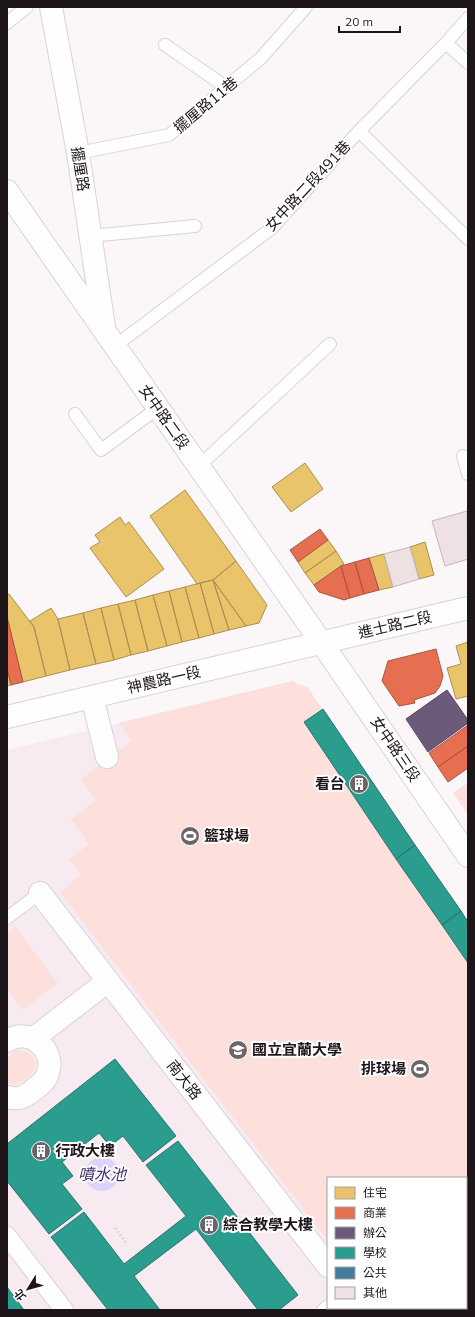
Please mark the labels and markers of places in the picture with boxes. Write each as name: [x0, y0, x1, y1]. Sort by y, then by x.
building icon: 看台: [348, 773, 370, 795]
place label: 看台: [315, 774, 345, 793]
sports icon: 籃球場: [179, 825, 201, 847]
place label: 籃球場: [204, 826, 249, 845]
school or university icon: 國立宜蘭大學: [227, 1039, 249, 1061]
place label: 國立宜蘭大學: [252, 1040, 342, 1059]
sports icon: 排球場: [409, 1058, 431, 1080]
place label: 排球場: [361, 1059, 406, 1078]
building icon: 行政大樓: [30, 1140, 52, 1162]
place label: 行政大樓: [55, 1141, 115, 1160]
building icon: 綜合教學大樓: [198, 1214, 220, 1236]
place label: 綜合教學大樓: [223, 1215, 313, 1234]

